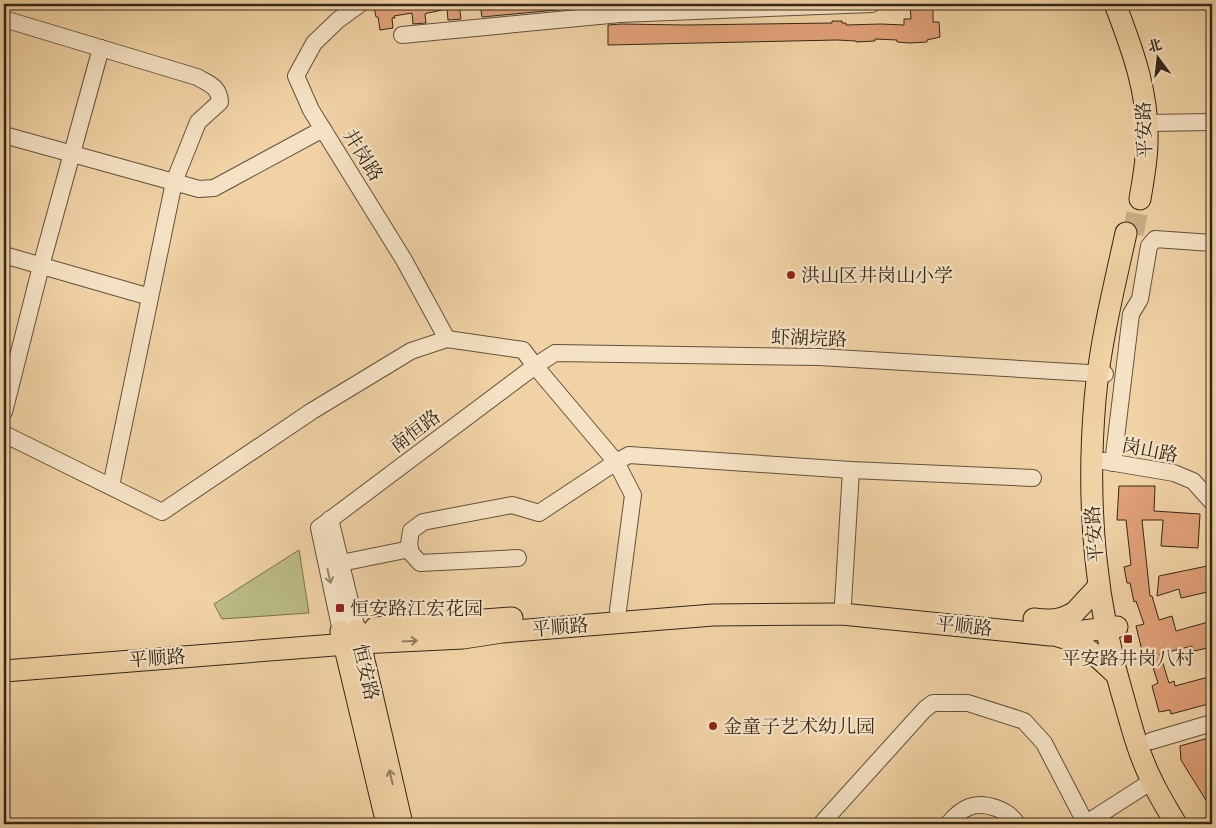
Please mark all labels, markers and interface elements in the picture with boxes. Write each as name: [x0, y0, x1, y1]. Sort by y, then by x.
north arrow: [1134, 32, 1184, 82]
text: 北: [1146, 36, 1164, 56]
street label: 平安路: [1132, 101, 1156, 159]
street label: 井岗路: [338, 125, 388, 185]
place label: 洪山区井岗山小学: [801, 264, 953, 287]
marker: 洪山区井岗山小学: [785, 269, 797, 281]
street label: 虾湖垸路: [771, 325, 847, 351]
street label: 南恒路: [385, 405, 445, 457]
street label: 岗山路: [1120, 433, 1180, 467]
street label: 平安路: [1081, 505, 1107, 563]
one-way arrow: [325, 567, 334, 583]
place label: 恒安路江宏花园: [350, 597, 483, 620]
marker: 恒安路江宏花园: [334, 602, 346, 614]
street label: 平顺路: [934, 612, 994, 640]
street label: 平顺路: [531, 613, 589, 641]
marker: 平安路井岗八村: [1122, 633, 1134, 645]
one-way arrow: [402, 636, 418, 645]
street label: 恒安路: [348, 642, 384, 702]
street label: 平顺路: [128, 645, 186, 671]
place label: 平安路井岗八村: [1061, 647, 1195, 670]
place label: 金童子艺术幼儿园: [723, 715, 875, 738]
marker: 金童子艺术幼儿园: [707, 720, 719, 732]
one-way arrow: [386, 769, 395, 785]

